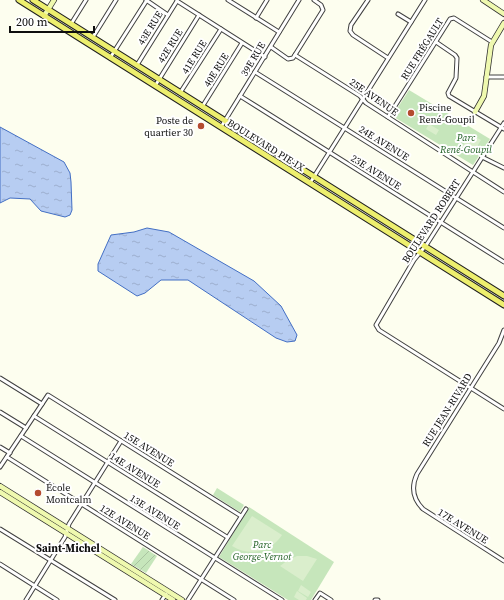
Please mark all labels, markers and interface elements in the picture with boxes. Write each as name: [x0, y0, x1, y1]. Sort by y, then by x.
scale bar: [10, 8, 94, 34]
street label: 43E RUE: [135, 9, 165, 47]
text: 200 m: [16, 14, 48, 30]
street label: RUE FRÉGAULT: [398, 16, 446, 82]
street label: 42E RUE: [155, 27, 185, 65]
street label: 41E RUE: [179, 38, 209, 76]
street label: 39E RUE: [238, 40, 268, 78]
street label: 40E RUE: [201, 51, 231, 89]
street label: 25E AVENUE: [347, 75, 401, 119]
place label: Piscine René-Goupil: [419, 101, 475, 126]
marker: Piscine René-Goupil: [406, 108, 416, 118]
place label: Poste de quartier 30: [144, 114, 193, 139]
street label: BOULEVARD PIE-IX: [225, 116, 307, 174]
marker: Poste de quartier 30: [196, 121, 206, 131]
street label: 24E AVENUE: [356, 122, 412, 164]
park label: Parc René-Goupil: [439, 131, 492, 156]
street label: 23E AVENUE: [348, 151, 404, 193]
street label: BOULEVARD ROBERT: [399, 177, 463, 265]
street label: RUE JEAN-RIVARD: [419, 371, 475, 449]
street label: 15E AVENUE: [121, 428, 177, 470]
street label: 14E AVENUE: [107, 449, 163, 491]
place label: École Montcalm: [46, 481, 92, 506]
marker: École Montcalm: [33, 488, 43, 498]
street label: 13E AVENUE: [127, 491, 183, 533]
street label: 12E AVENUE: [97, 501, 153, 543]
street label: 17E AVENUE: [435, 505, 491, 547]
park label: Parc George-Vernot: [233, 538, 292, 563]
district label: Saint-Michel: [36, 541, 100, 556]

